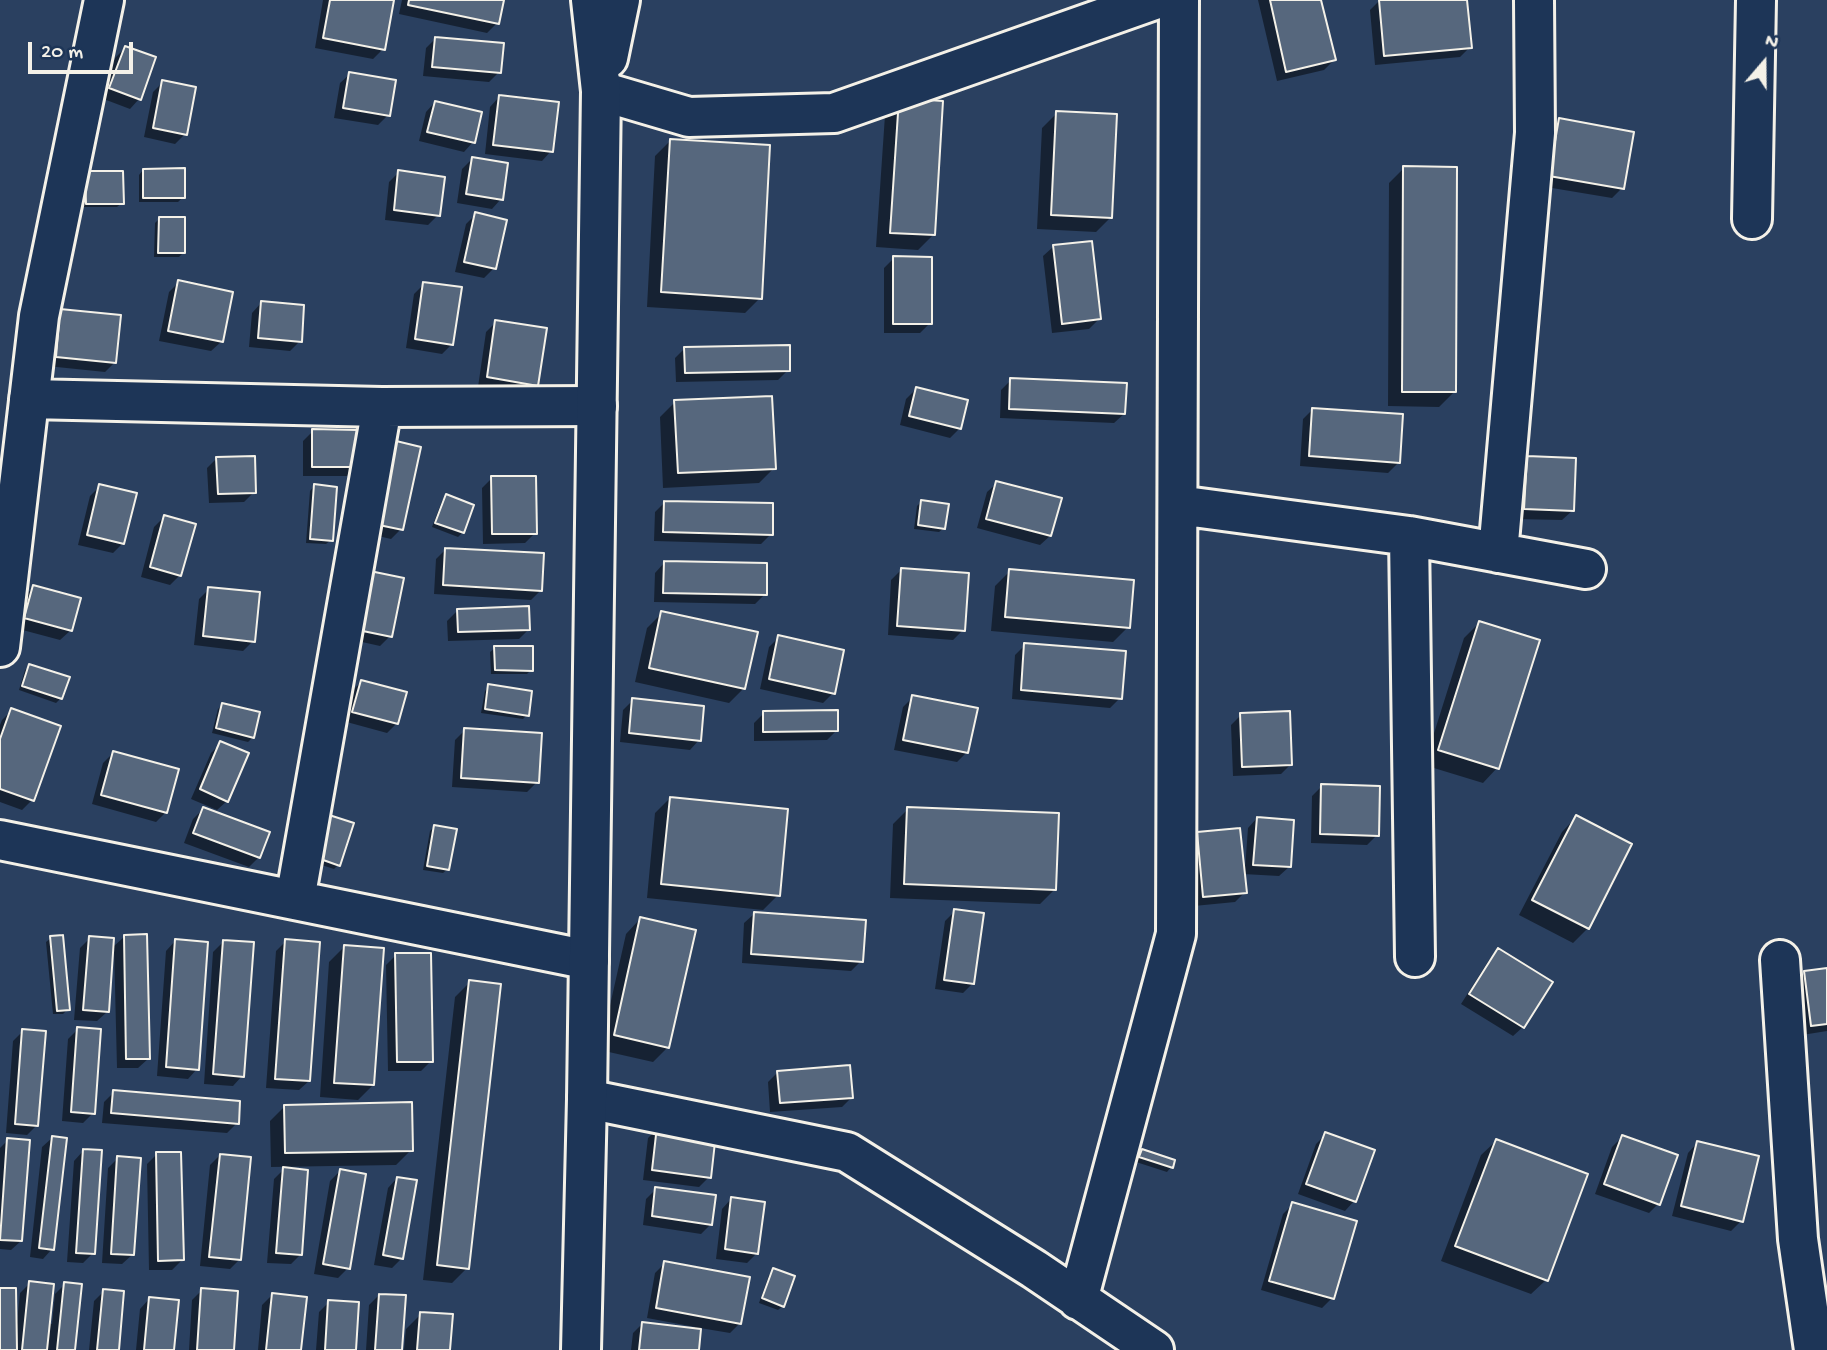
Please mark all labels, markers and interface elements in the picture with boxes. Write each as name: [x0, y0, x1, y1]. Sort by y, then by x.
scale bar: [32, 28, 136, 72]
north arrow: [1729, 28, 1799, 98]
text: N: [1762, 30, 1781, 56]
text: 20 m: [41, 41, 83, 66]

